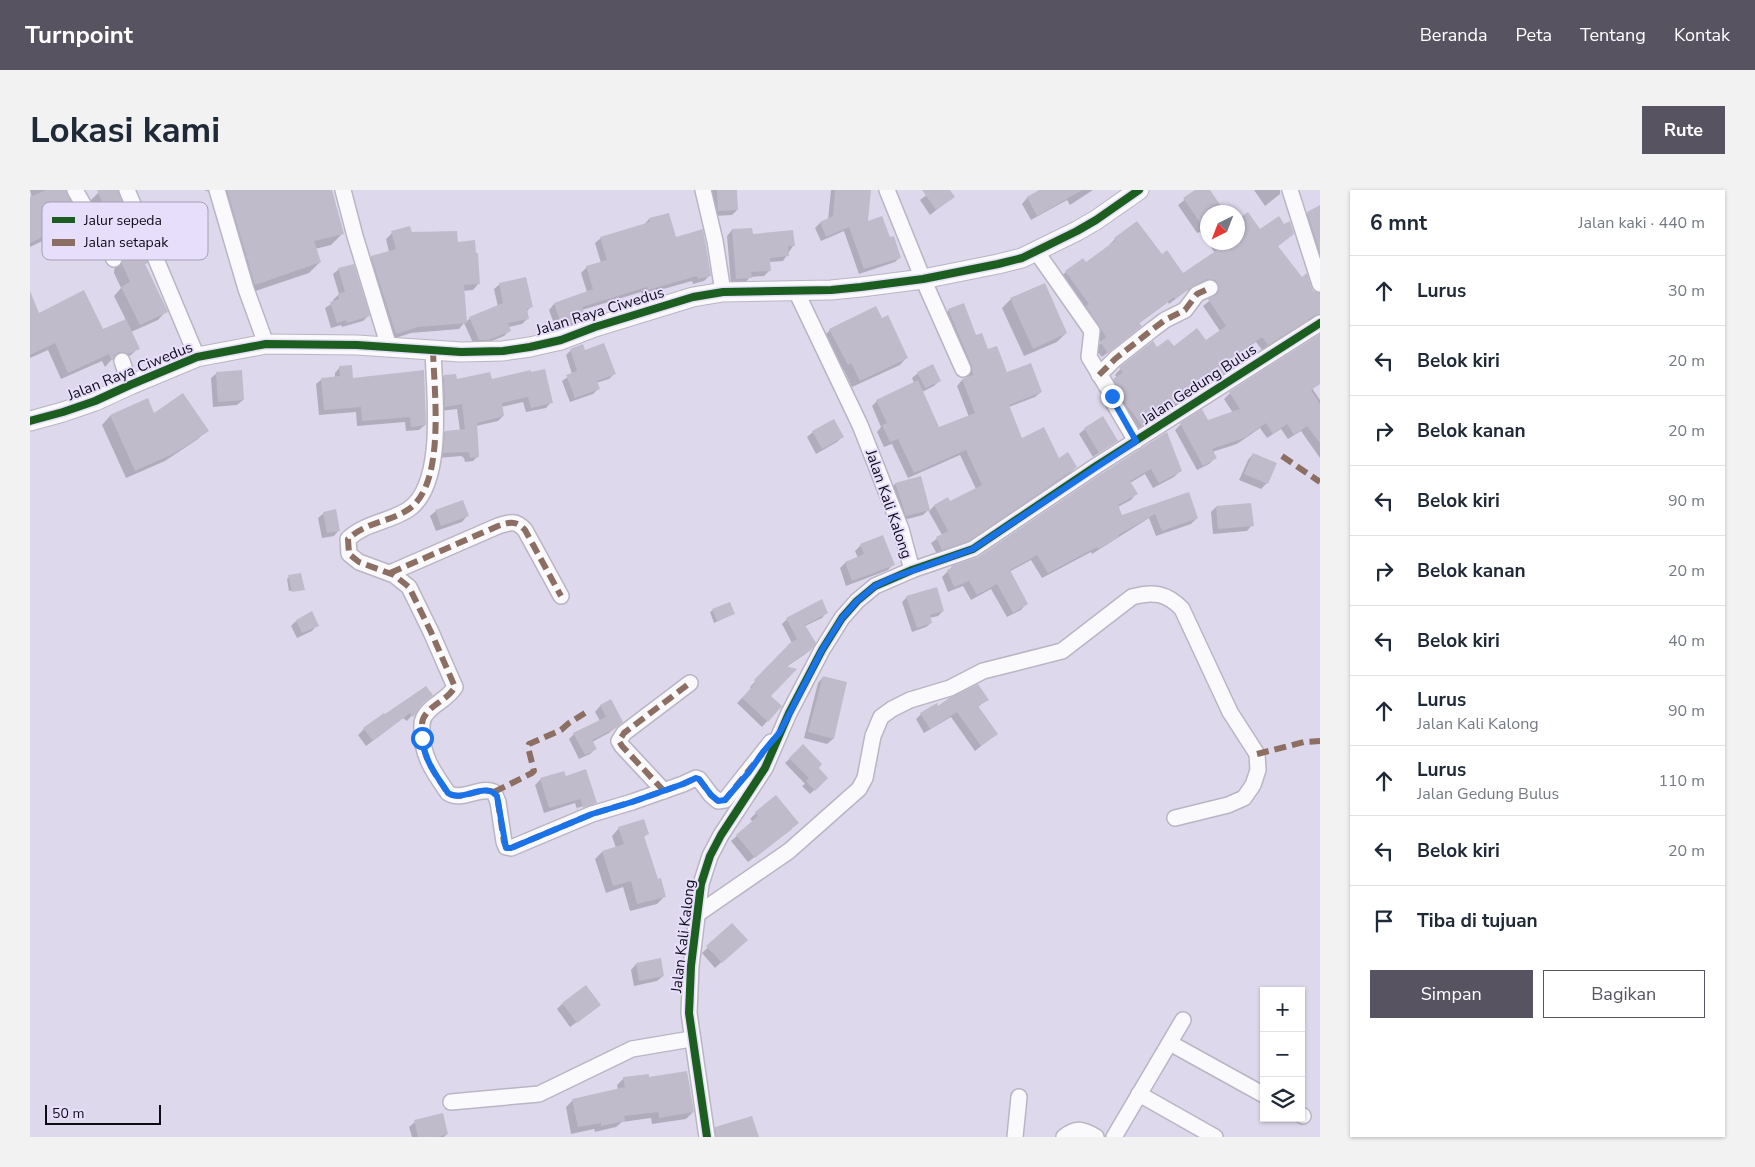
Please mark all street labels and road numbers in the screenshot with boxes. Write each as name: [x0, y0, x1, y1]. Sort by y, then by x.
street label: Jalan Raya Ciwedus: [532, 282, 667, 340]
street label: Jalan Raya Ciwedus: [64, 337, 196, 406]
street label: Jalan Gedung Bulus: [1137, 339, 1260, 429]
street label: Jalan Kali Kalong: [861, 446, 917, 561]
street label: Jalan Kali Kalong: [666, 878, 700, 995]

